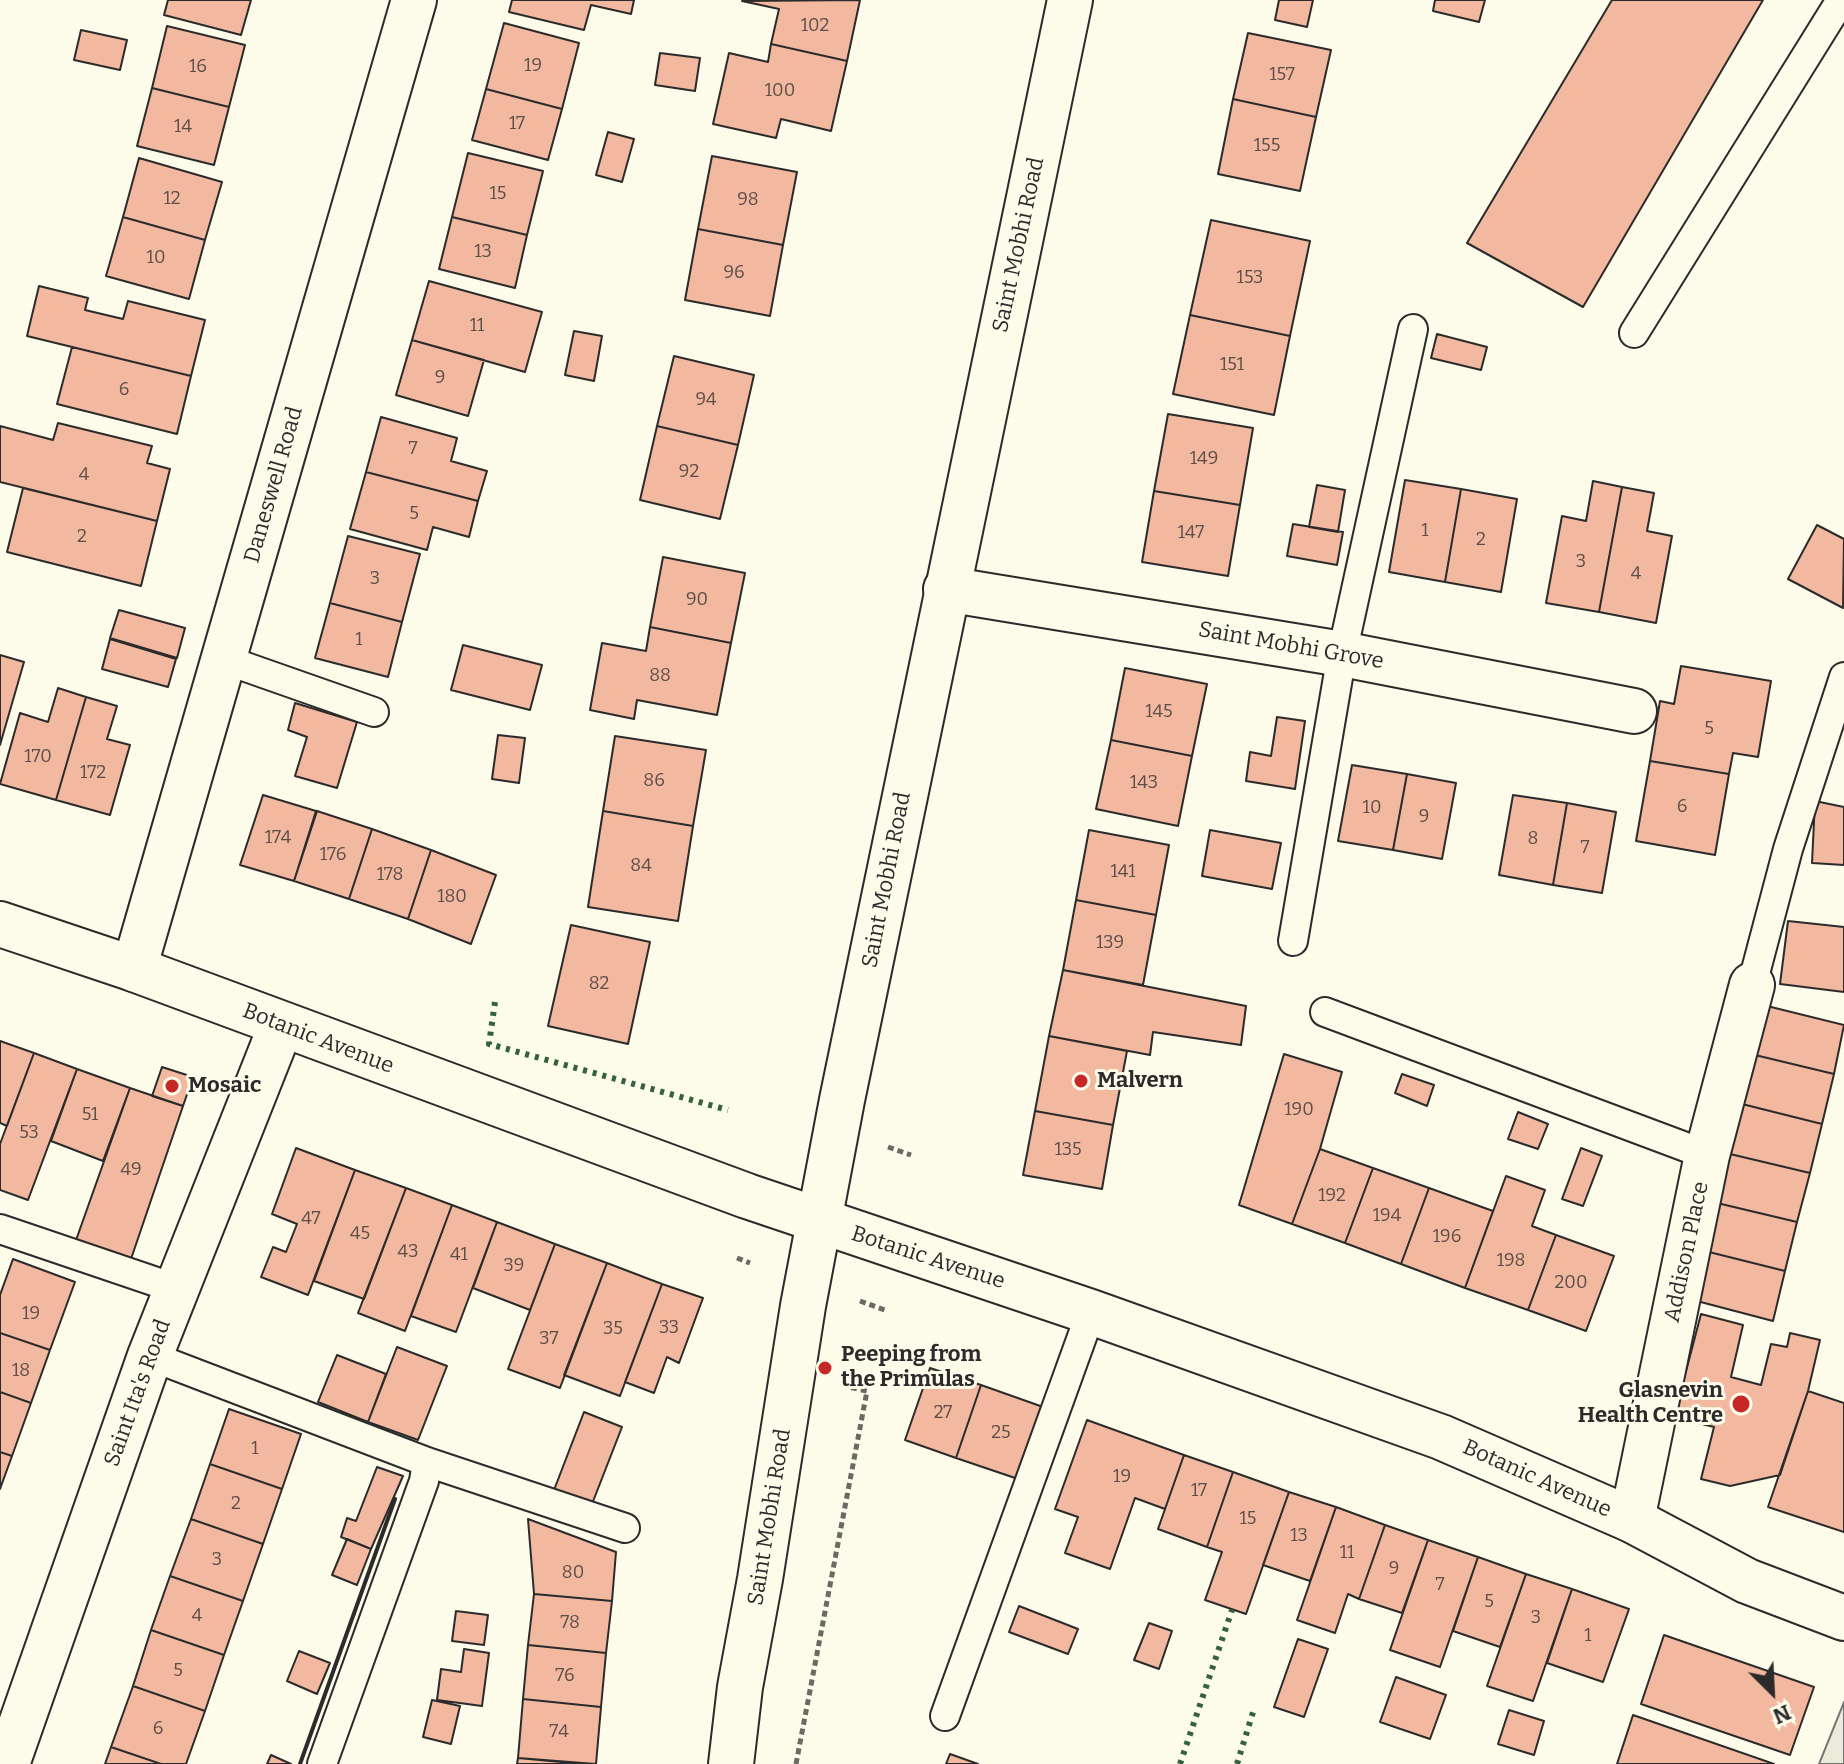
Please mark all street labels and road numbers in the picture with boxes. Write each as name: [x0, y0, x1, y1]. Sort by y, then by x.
street label: Saint Mobhi Road: [988, 155, 1050, 335]
street label: Daneswell Road: [239, 404, 309, 566]
street label: Saint Mobhi Grove: [1196, 617, 1386, 675]
street label: Saint Mobhi Road: [857, 790, 917, 970]
street label: Botanic Avenue: [239, 998, 397, 1080]
street label: Addison Place: [1659, 1179, 1715, 1325]
street label: Botanic Avenue: [848, 1221, 1008, 1295]
street label: Saint Ita's Road: [99, 1316, 177, 1470]
street label: Saint Mobhi Road: [743, 1427, 797, 1607]
street label: Botanic Avenue: [1459, 1434, 1615, 1524]

